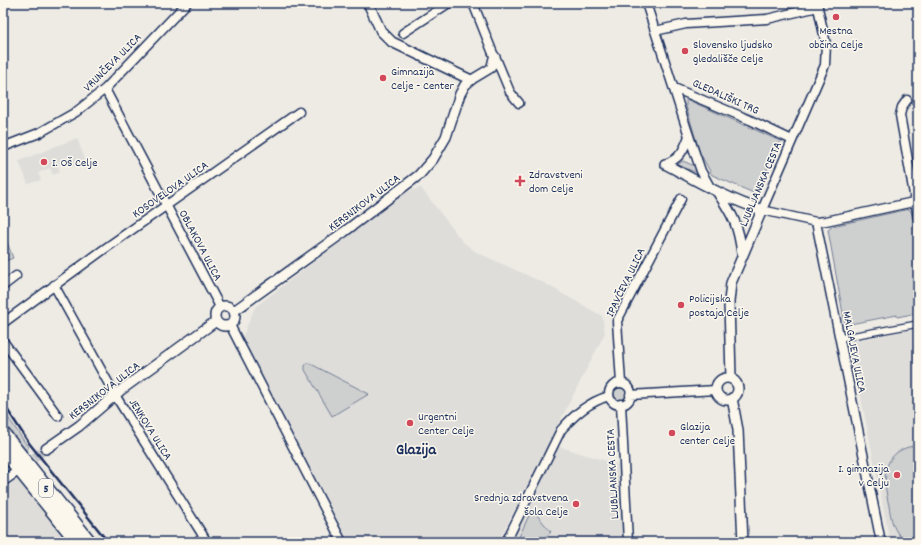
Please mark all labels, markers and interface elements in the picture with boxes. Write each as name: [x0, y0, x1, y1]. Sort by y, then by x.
marker: Mestna občina Celje: [831, 12, 841, 22]
place label: Mestna občina Celje: [809, 23, 863, 54]
street label: VRUNČEVA ULICA: [80, 30, 146, 96]
place label: Slovensko ljudsko gledališče Celje: [693, 37, 773, 68]
marker: Slovensko ljudsko gledališče Celje: [680, 46, 690, 56]
place label: Gimnazija Celje - Center: [391, 64, 455, 95]
marker: Gimnazija Celje - Center: [378, 73, 388, 83]
street label: GLEDALIŠKI TRG: [689, 75, 761, 120]
street label: LJUBLJANSKA CESTA: [736, 139, 787, 230]
place label: I. OŠ Celje: [52, 155, 98, 172]
marker: I. OŠ Celje: [39, 157, 49, 167]
street label: KOSOVELOVA ULICA: [129, 157, 213, 223]
place label: Zdravstveni dom Celje: [529, 167, 583, 198]
street label: KERSNIKOVA ULICA: [325, 170, 405, 236]
marker: Zdravstveni dom Celje: [514, 175, 526, 187]
street label: OBLAKOVA ULICA: [174, 207, 226, 285]
street label: IPAVČEVA ULICA: [602, 245, 651, 320]
place label: Policijska postaja Celje: [689, 291, 749, 322]
marker: Policijska postaja Celje: [676, 300, 686, 310]
street label: MALGAJEVA ULICA: [837, 310, 870, 395]
street label: KERSNIKOVA ULICA: [66, 358, 144, 424]
street label: JENKOVA ULICA: [124, 396, 176, 464]
place label: Urgentni Center Celje: [418, 409, 474, 440]
marker: Urgentni Center Celje: [405, 418, 415, 428]
place label: Glazija center Celje: [680, 419, 735, 450]
street label: LJUBLJANSKA CESTA: [603, 428, 624, 520]
marker: Glazija center Celje: [667, 428, 677, 438]
district label: Glazija: [396, 439, 438, 462]
place label: I. gimnazija v Celju: [838, 461, 889, 492]
marker: I. gimnazija v Celju: [892, 470, 902, 480]
road number: 5: [39, 479, 53, 497]
place label: Srednja zdravstvena šola Celje: [474, 490, 568, 521]
marker: Srednja zdravstvena šola Celje: [571, 499, 581, 509]

